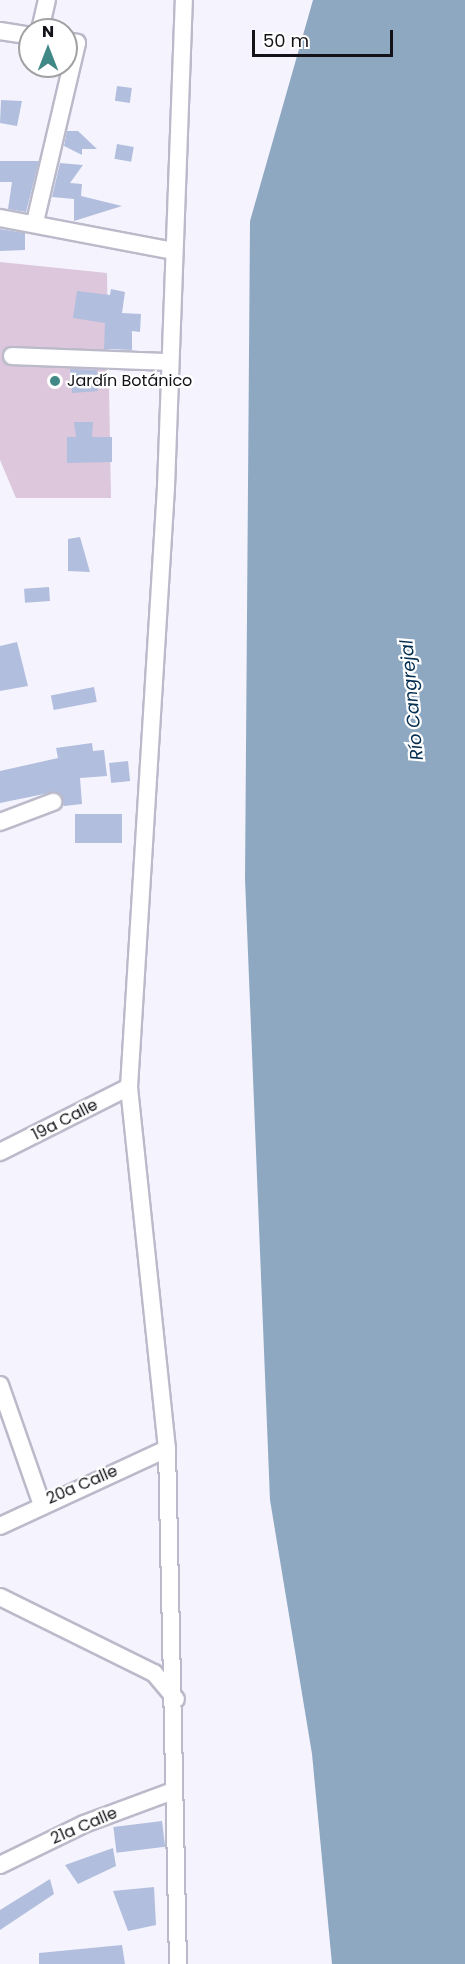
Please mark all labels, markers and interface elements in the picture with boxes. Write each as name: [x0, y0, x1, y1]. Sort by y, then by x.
north arrow: [18, 18, 78, 78]
scale bar: [255, 18, 396, 56]
text: N: [42, 20, 54, 43]
text: 50 m: [263, 28, 309, 53]
place label: Jardín Botánico: [67, 371, 192, 391]
marker: Jardín Botánico: [48, 374, 62, 388]
water label: Río Cangrejal: [396, 639, 428, 761]
street label: 19a Calle: [29, 1095, 101, 1145]
street label: 20a Calle: [44, 1461, 120, 1509]
street label: 21a Calle: [48, 1803, 120, 1849]

